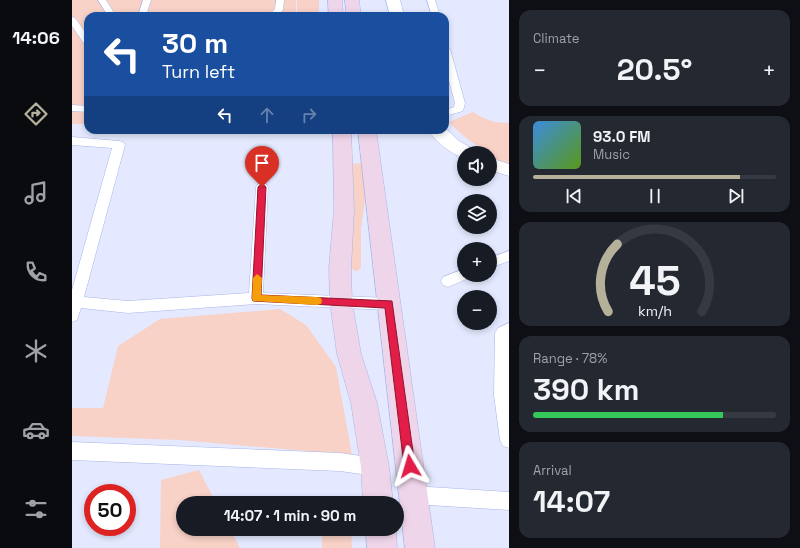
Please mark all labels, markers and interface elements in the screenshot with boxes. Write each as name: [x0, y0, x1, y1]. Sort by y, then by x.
text: 30 m: [162, 25, 228, 61]
text: 14:06: [12, 26, 60, 49]
icon: left: [96, 28, 148, 80]
text: Climate: [533, 30, 579, 47]
text: 20.5°: [617, 50, 692, 89]
text: −: [533, 56, 547, 84]
text: +: [762, 56, 776, 84]
text: Turn left: [162, 60, 235, 83]
icon: directions: [22, 100, 50, 128]
icon: left: [214, 104, 236, 126]
icon: ahead: [256, 104, 278, 126]
icon: right: [298, 104, 320, 126]
text: 93.0 FM: [593, 127, 650, 146]
pin: [245, 146, 279, 187]
map controls: [457, 146, 497, 330]
button: sound: [457, 146, 497, 186]
text: Music: [593, 146, 630, 163]
icon: arrive: [251, 152, 273, 174]
icon: music: [22, 179, 50, 207]
icon: previous: [563, 185, 585, 207]
icon: pause: [644, 185, 666, 207]
icon: next: [725, 185, 747, 207]
button: layers: [457, 194, 497, 234]
button: +: [457, 242, 497, 282]
text: 45: [629, 254, 680, 307]
icon: phone: [22, 258, 50, 286]
button: −: [457, 290, 497, 330]
text: km/h: [637, 302, 672, 320]
icon: climate: [22, 337, 50, 365]
text: Range · 78%: [533, 350, 607, 367]
text: 390 km: [533, 370, 639, 409]
icon: car: [22, 416, 50, 444]
position arrow: [389, 445, 431, 487]
text: Arrival: [533, 462, 572, 479]
text: 14:07: [533, 482, 610, 521]
speed limit sign: 50: [84, 484, 136, 536]
icon: filters: [22, 495, 50, 523]
text: 14:07 · 1 min · 90 m: [224, 506, 356, 525]

